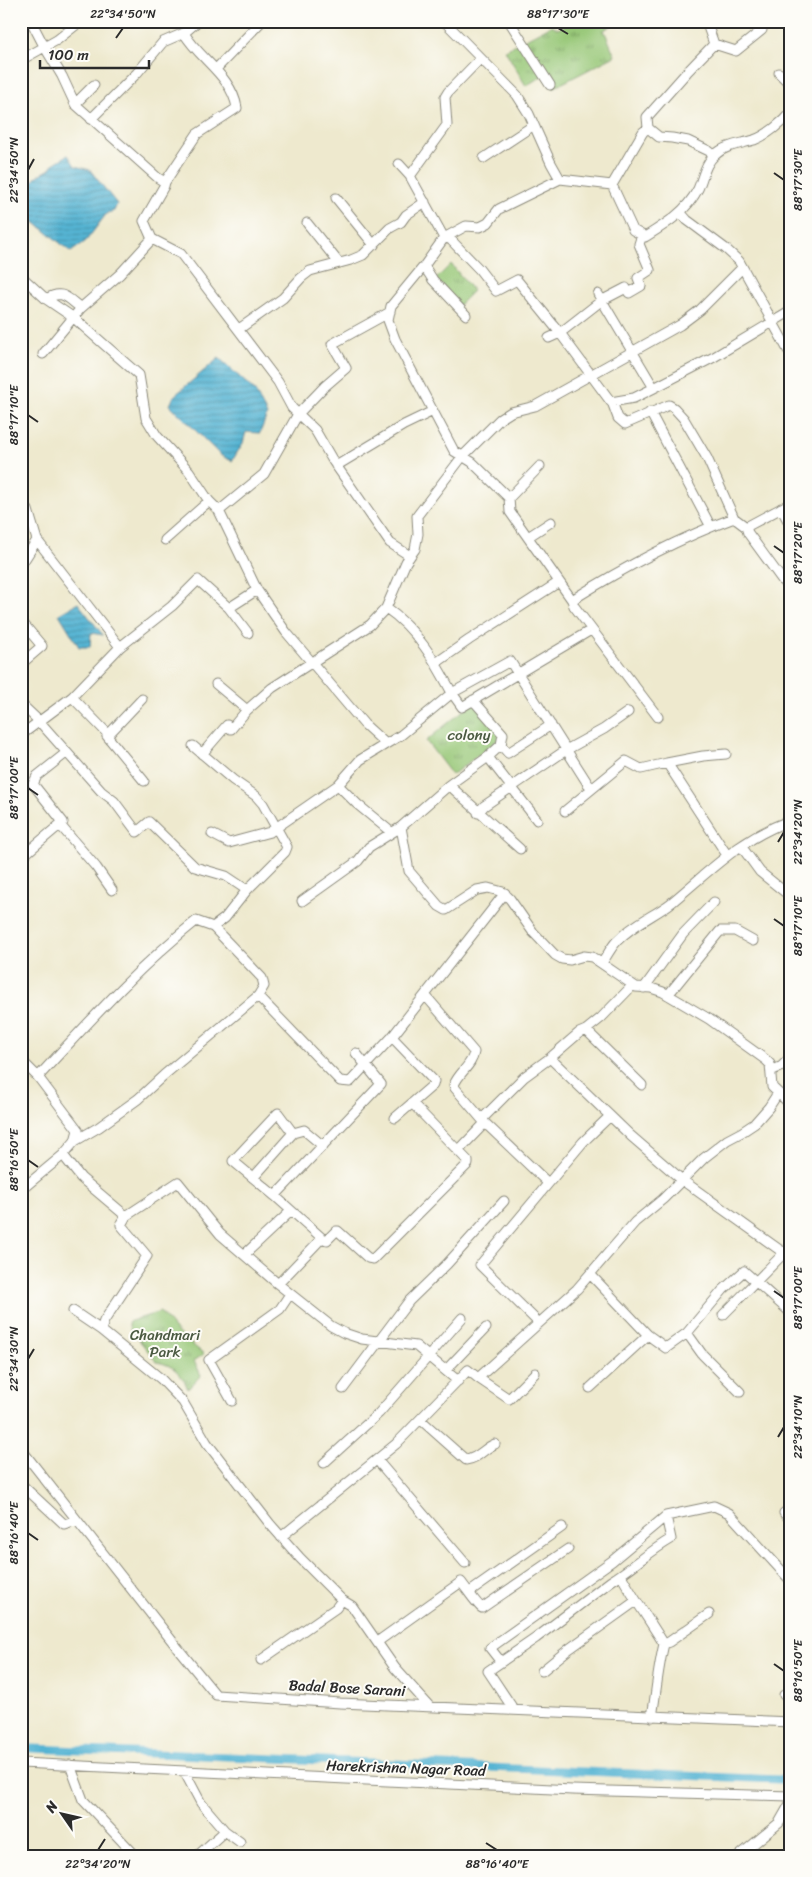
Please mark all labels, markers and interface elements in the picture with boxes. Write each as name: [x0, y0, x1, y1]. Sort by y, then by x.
text: 22°34'50"N: [90, 3, 157, 25]
text: 88°17'30"E: [527, 3, 590, 25]
scale bar: [40, 38, 149, 70]
text: 100 m: [48, 42, 89, 68]
text: 22°34'50"N: [3, 136, 25, 203]
text: 88°17'30"E: [787, 148, 809, 211]
text: 88°17'10"E: [3, 383, 25, 445]
text: 88°17'20"E: [787, 521, 809, 584]
park label: colony: [448, 722, 491, 748]
text: 88°17'00"E: [3, 755, 25, 819]
text: 22°34'20"N: [787, 799, 809, 865]
text: 88°17'10"E: [787, 894, 809, 956]
text: 88°16'50"E: [3, 1127, 25, 1191]
text: 88°17'00"E: [787, 1265, 809, 1329]
park label: Chandmari Park: [130, 1322, 201, 1365]
text: 22°34'30"N: [3, 1326, 25, 1392]
text: 22°34'10"N: [787, 1395, 809, 1459]
text: 88°16'40"E: [3, 1500, 25, 1564]
text: 88°16'50"E: [787, 1638, 809, 1702]
street label: Badal Bose Sarani: [288, 1672, 407, 1704]
street label: Harekrishna Nagar Road: [326, 1752, 487, 1784]
north arrow: [38, 1790, 88, 1840]
text: N: [38, 1796, 65, 1819]
text: 22°34'20"N: [65, 1853, 131, 1875]
text: 88°16'40"E: [466, 1853, 530, 1875]

